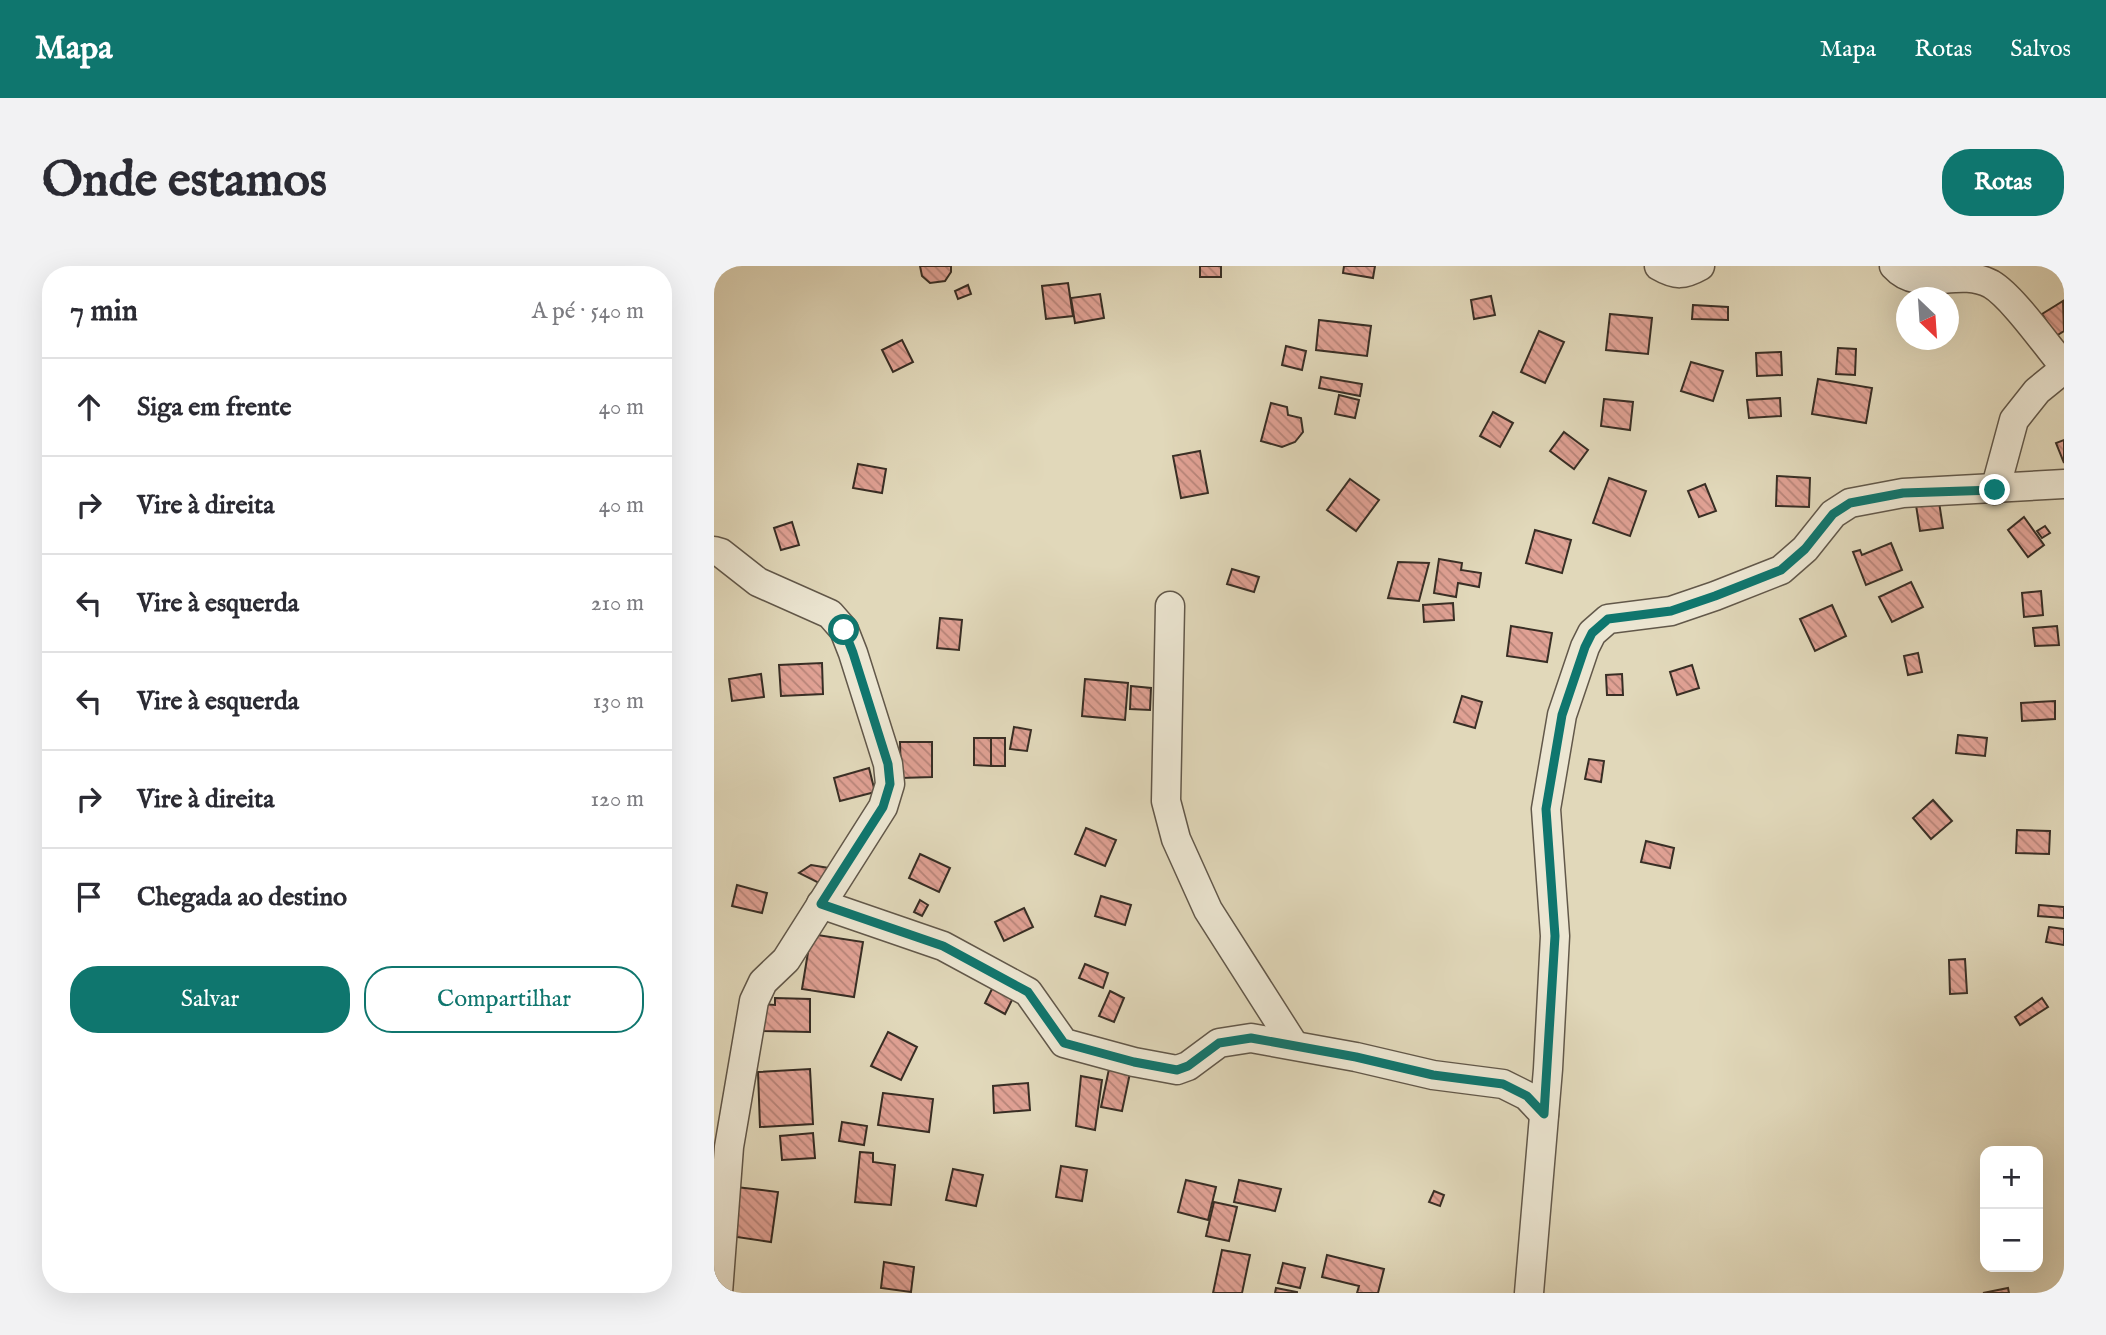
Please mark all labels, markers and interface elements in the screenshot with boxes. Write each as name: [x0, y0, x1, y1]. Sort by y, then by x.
text: Mapa: [35, 28, 112, 70]
text: Mapa: [1820, 34, 1876, 65]
text: Rotas: [1914, 34, 1972, 65]
text: Salvos: [2010, 34, 2071, 65]
button: Rotas: [1942, 149, 2064, 216]
text: Onde estamos: [42, 151, 327, 213]
north arrow: [1896, 287, 1959, 350]
text: 7 min: [70, 293, 138, 331]
text: A pé · 540 m: [532, 297, 644, 326]
icon: ahead: [70, 388, 108, 426]
text: Siga em frente: [137, 391, 292, 424]
text: 40 m: [599, 393, 644, 422]
route end: [1979, 474, 2010, 505]
icon: right: [70, 486, 108, 524]
text: Vire à direita: [137, 489, 274, 522]
text: 40 m: [599, 491, 644, 520]
icon: left: [70, 584, 108, 622]
text: Vire à esquerda: [137, 587, 299, 620]
text: 210 m: [591, 589, 644, 618]
route start: [828, 614, 859, 645]
icon: left: [70, 682, 108, 720]
text: Vire à esquerda: [137, 685, 299, 718]
text: 130 m: [593, 687, 644, 716]
icon: right: [70, 780, 108, 818]
text: Vire à direita: [137, 783, 274, 816]
text: 120 m: [591, 785, 644, 814]
icon: arrive: [70, 878, 108, 916]
text: Chegada ao destino: [137, 881, 347, 914]
button: Salvar: [70, 966, 350, 1033]
button: Compartilhar: [364, 966, 644, 1033]
map controls: [1980, 1146, 2043, 1272]
button: +: [1980, 1146, 2043, 1209]
button: −: [1980, 1209, 2043, 1272]

